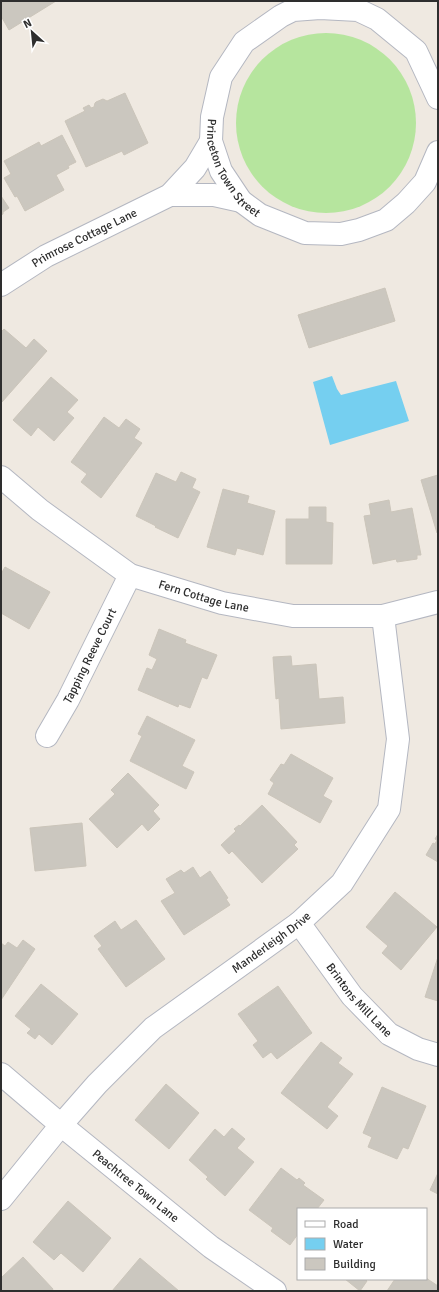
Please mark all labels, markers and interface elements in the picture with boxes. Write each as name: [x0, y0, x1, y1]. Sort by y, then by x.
north arrow: [12, 12, 52, 52]
text: N: [21, 16, 34, 31]
street label: Princeton Town Street: [203, 118, 263, 221]
street label: Primrose Cottage Lane: [29, 205, 140, 271]
street label: Fern Cottage Lane: [157, 577, 250, 616]
street label: Tapping Reeve Court: [60, 606, 120, 707]
street label: Manderleigh Drive: [229, 909, 314, 977]
street label: Brintons Mill Lane: [323, 960, 395, 1041]
street label: Peachtree Town Lane: [89, 1146, 182, 1226]
legend: [297, 1208, 427, 1280]
text: Road: [333, 1217, 359, 1232]
text: Water: [333, 1237, 364, 1252]
text: Building: [333, 1257, 376, 1272]

